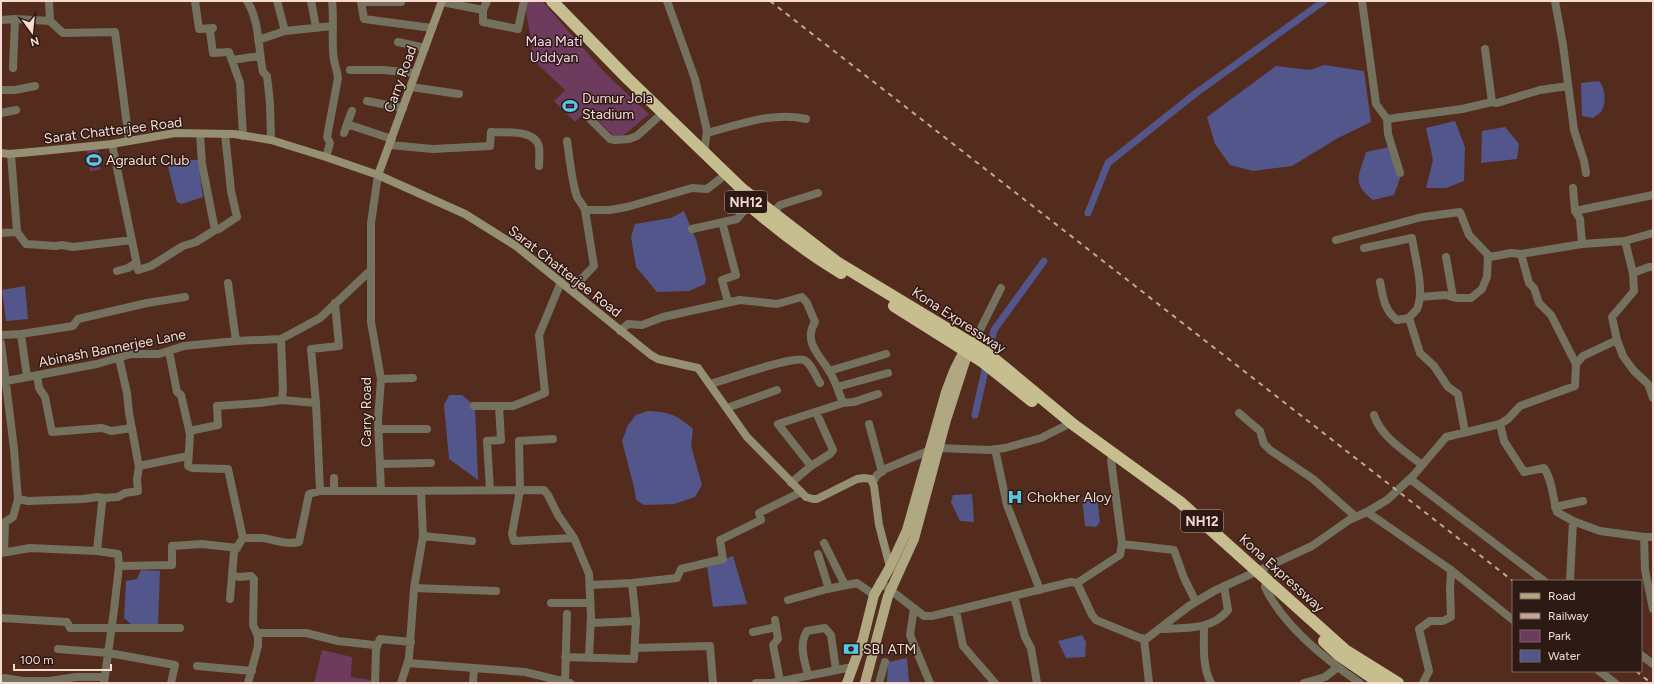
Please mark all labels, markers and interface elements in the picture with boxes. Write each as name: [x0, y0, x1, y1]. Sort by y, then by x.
north arrow: [12, 12, 52, 52]
park label: Maa Mati Uddyan: [525, 33, 583, 66]
text: N: [29, 34, 40, 49]
street label: Carry Road: [381, 43, 420, 115]
place label: Dumur Jola Stadium: [582, 90, 653, 123]
sports icon: Dumur Jola Stadium: [561, 97, 579, 115]
street label: Sarat Chatterjee Road: [43, 114, 183, 147]
sports icon: Agradut Club: [85, 151, 103, 169]
place label: Agradut Club: [106, 152, 189, 169]
road number: NH12: [725, 191, 767, 213]
street label: Sarat Chatterjee Road: [505, 222, 625, 321]
street label: Kona Expressway: [908, 284, 1010, 358]
street label: Abinash Bannerjee Lane: [37, 326, 188, 371]
street label: Carry Road: [358, 377, 375, 447]
hospital icon: Chokher Aloy: [1006, 488, 1024, 506]
place label: Chokher Aloy: [1027, 489, 1112, 506]
road number: NH12: [1181, 510, 1223, 532]
street label: Kona Expressway: [1236, 531, 1328, 617]
legend: [1512, 580, 1642, 672]
text: Road: [1548, 589, 1576, 603]
text: Railway: [1548, 609, 1589, 623]
text: Park: [1548, 629, 1571, 643]
bank icon: SBI ATM: [842, 640, 860, 658]
place label: SBI ATM: [863, 641, 916, 658]
scale bar: [14, 646, 111, 672]
text: Water: [1548, 649, 1580, 663]
text: 100 m: [20, 653, 54, 667]

